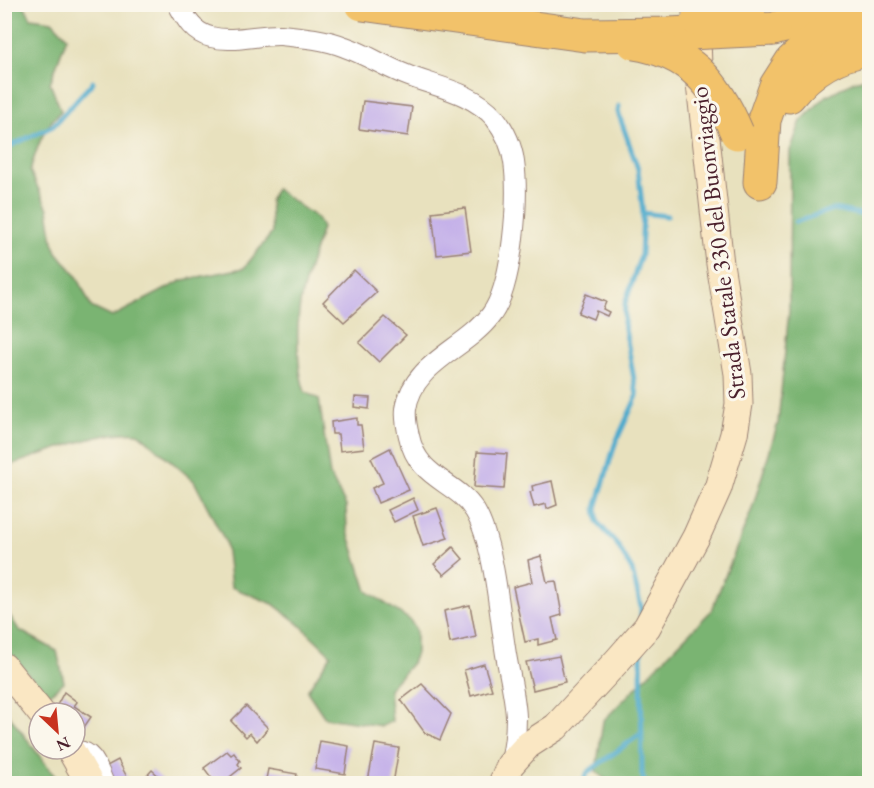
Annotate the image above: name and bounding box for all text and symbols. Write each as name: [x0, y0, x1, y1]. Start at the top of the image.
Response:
street label: Strada Statale 330 del Buonviaggio: [683, 85, 752, 401]
north arrow: [27, 701, 87, 761]
text: N: [53, 732, 74, 756]

